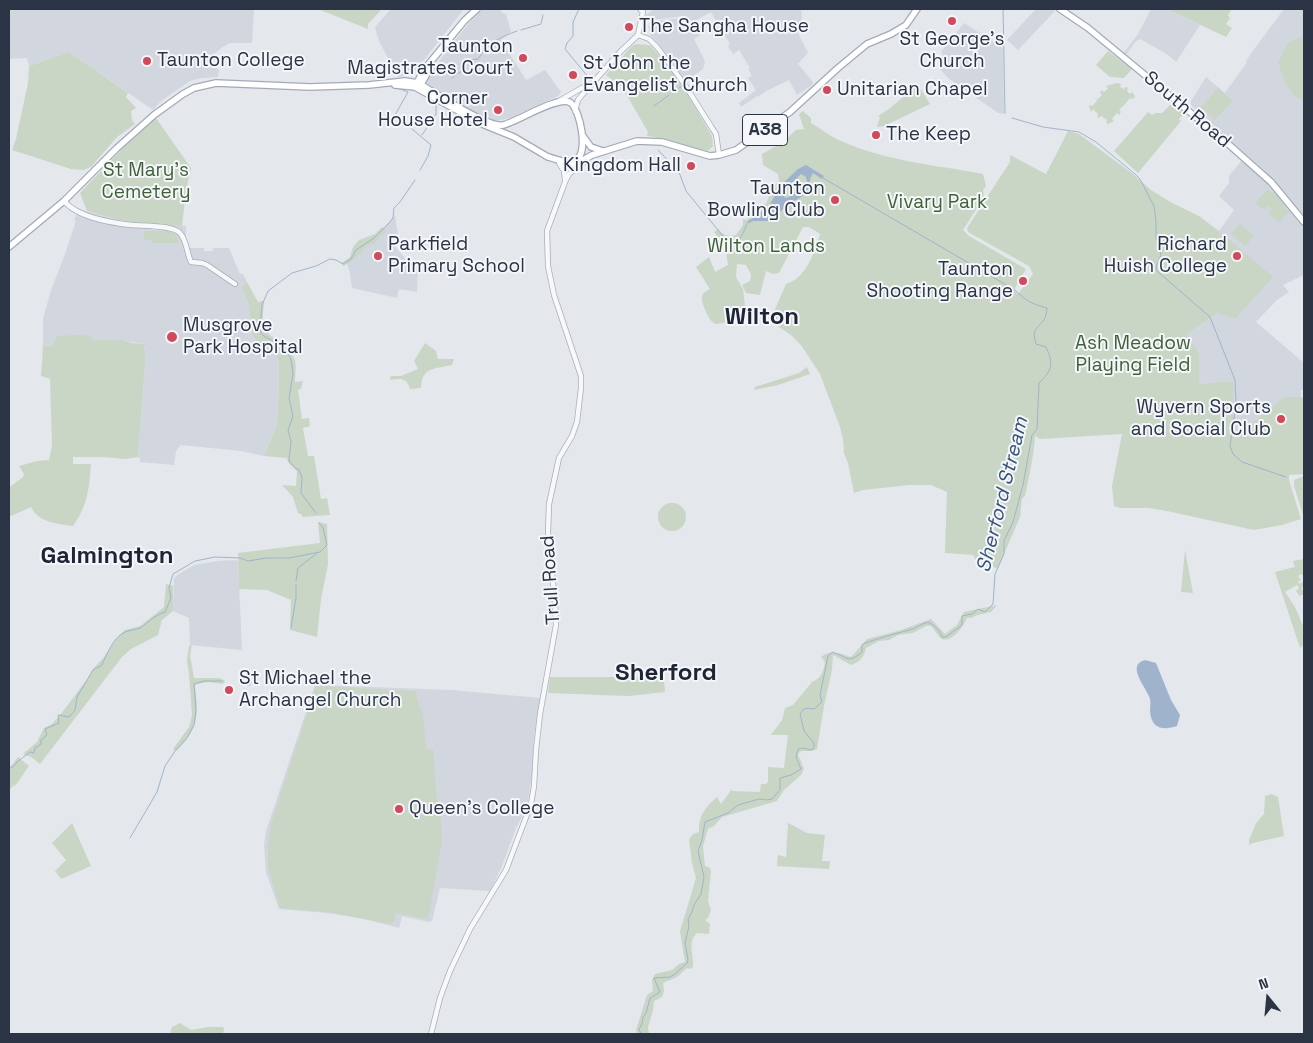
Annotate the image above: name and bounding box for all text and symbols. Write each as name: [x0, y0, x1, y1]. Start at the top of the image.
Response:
marker: St George's Church: [946, 15, 958, 27]
place label: The Sangha House: [639, 16, 809, 38]
marker: The Sangha House: [623, 21, 635, 33]
place label: St George's Church: [899, 29, 1005, 73]
place label: Taunton Magistrates Court: [347, 36, 513, 80]
place label: Taunton College: [157, 50, 305, 72]
marker: Taunton Magistrates Court: [517, 52, 529, 64]
place label: St John the Evangelist Church: [583, 53, 748, 97]
marker: Taunton College: [141, 55, 153, 67]
street label: South Road: [1139, 67, 1235, 153]
marker: St John the Evangelist Church: [567, 69, 579, 81]
place label: Unitarian Chapel: [837, 79, 988, 101]
marker: Unitarian Chapel: [821, 84, 833, 96]
place label: Corner House Hotel: [378, 88, 488, 132]
marker: Corner House Hotel: [492, 104, 504, 116]
road number: A38: [742, 114, 788, 146]
place label: The Keep: [886, 124, 971, 146]
marker: The Keep: [870, 129, 882, 141]
place label: Kingdom Hall: [563, 155, 681, 177]
park label: St Mary's Cemetery: [101, 160, 191, 204]
marker: Kingdom Hall: [685, 160, 697, 172]
place label: Taunton Bowling Club: [707, 178, 825, 222]
park label: Vivary Park: [887, 192, 987, 214]
marker: Taunton Bowling Club: [829, 194, 841, 206]
place label: Parkfield Primary School: [388, 234, 525, 278]
place label: Richard Huish College: [1104, 234, 1227, 278]
park label: Wilton Lands: [707, 236, 825, 258]
marker: Parkfield Primary School: [372, 250, 384, 262]
marker: Richard Huish College: [1231, 250, 1243, 262]
place label: Taunton Shooting Range: [866, 259, 1013, 303]
marker: Taunton Shooting Range: [1017, 275, 1029, 287]
district label: Wilton: [725, 303, 799, 331]
place label: Musgrove Park Hospital: [183, 315, 303, 359]
marker: Musgrove Park Hospital: [165, 330, 179, 344]
park label: Ash Meadow Playing Field: [1075, 333, 1191, 377]
place label: Wyvern Sports and Social Club: [1131, 397, 1271, 441]
marker: Wyvern Sports and Social Club: [1275, 413, 1287, 425]
water label: Sherford Stream: [972, 415, 1034, 575]
street label: Trull Road: [537, 535, 565, 625]
district label: Galmington: [40, 542, 174, 570]
district label: Sherford: [615, 659, 717, 687]
place label: St Michael the Archangel Church: [239, 668, 402, 712]
marker: St Michael the Archangel Church: [223, 684, 235, 696]
place label: Queen's College: [409, 798, 554, 820]
marker: Queen's College: [393, 803, 405, 815]
north arrow: [1243, 973, 1293, 1023]
text: N: [1256, 974, 1271, 994]

